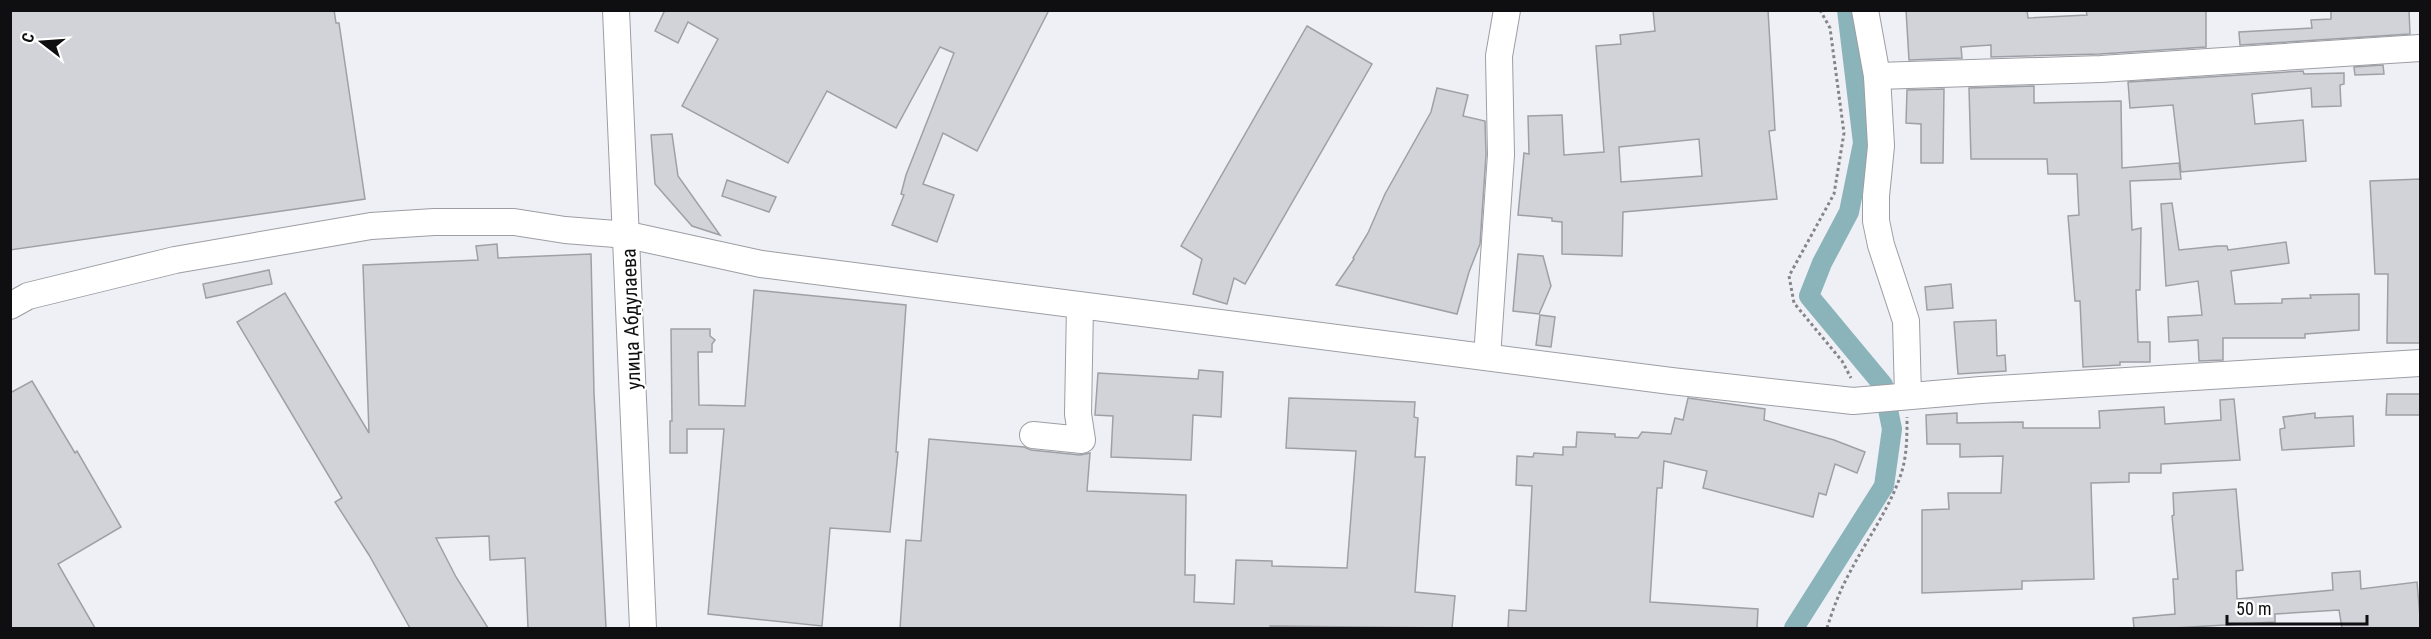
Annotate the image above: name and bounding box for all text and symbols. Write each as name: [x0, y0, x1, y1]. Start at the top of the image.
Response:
north arrow: [12, 12, 72, 72]
text: С: [18, 31, 39, 45]
street label: улица Абдулаева: [617, 248, 645, 390]
scale bar: [2227, 588, 2366, 626]
text: 50 m: [2236, 598, 2271, 619]

